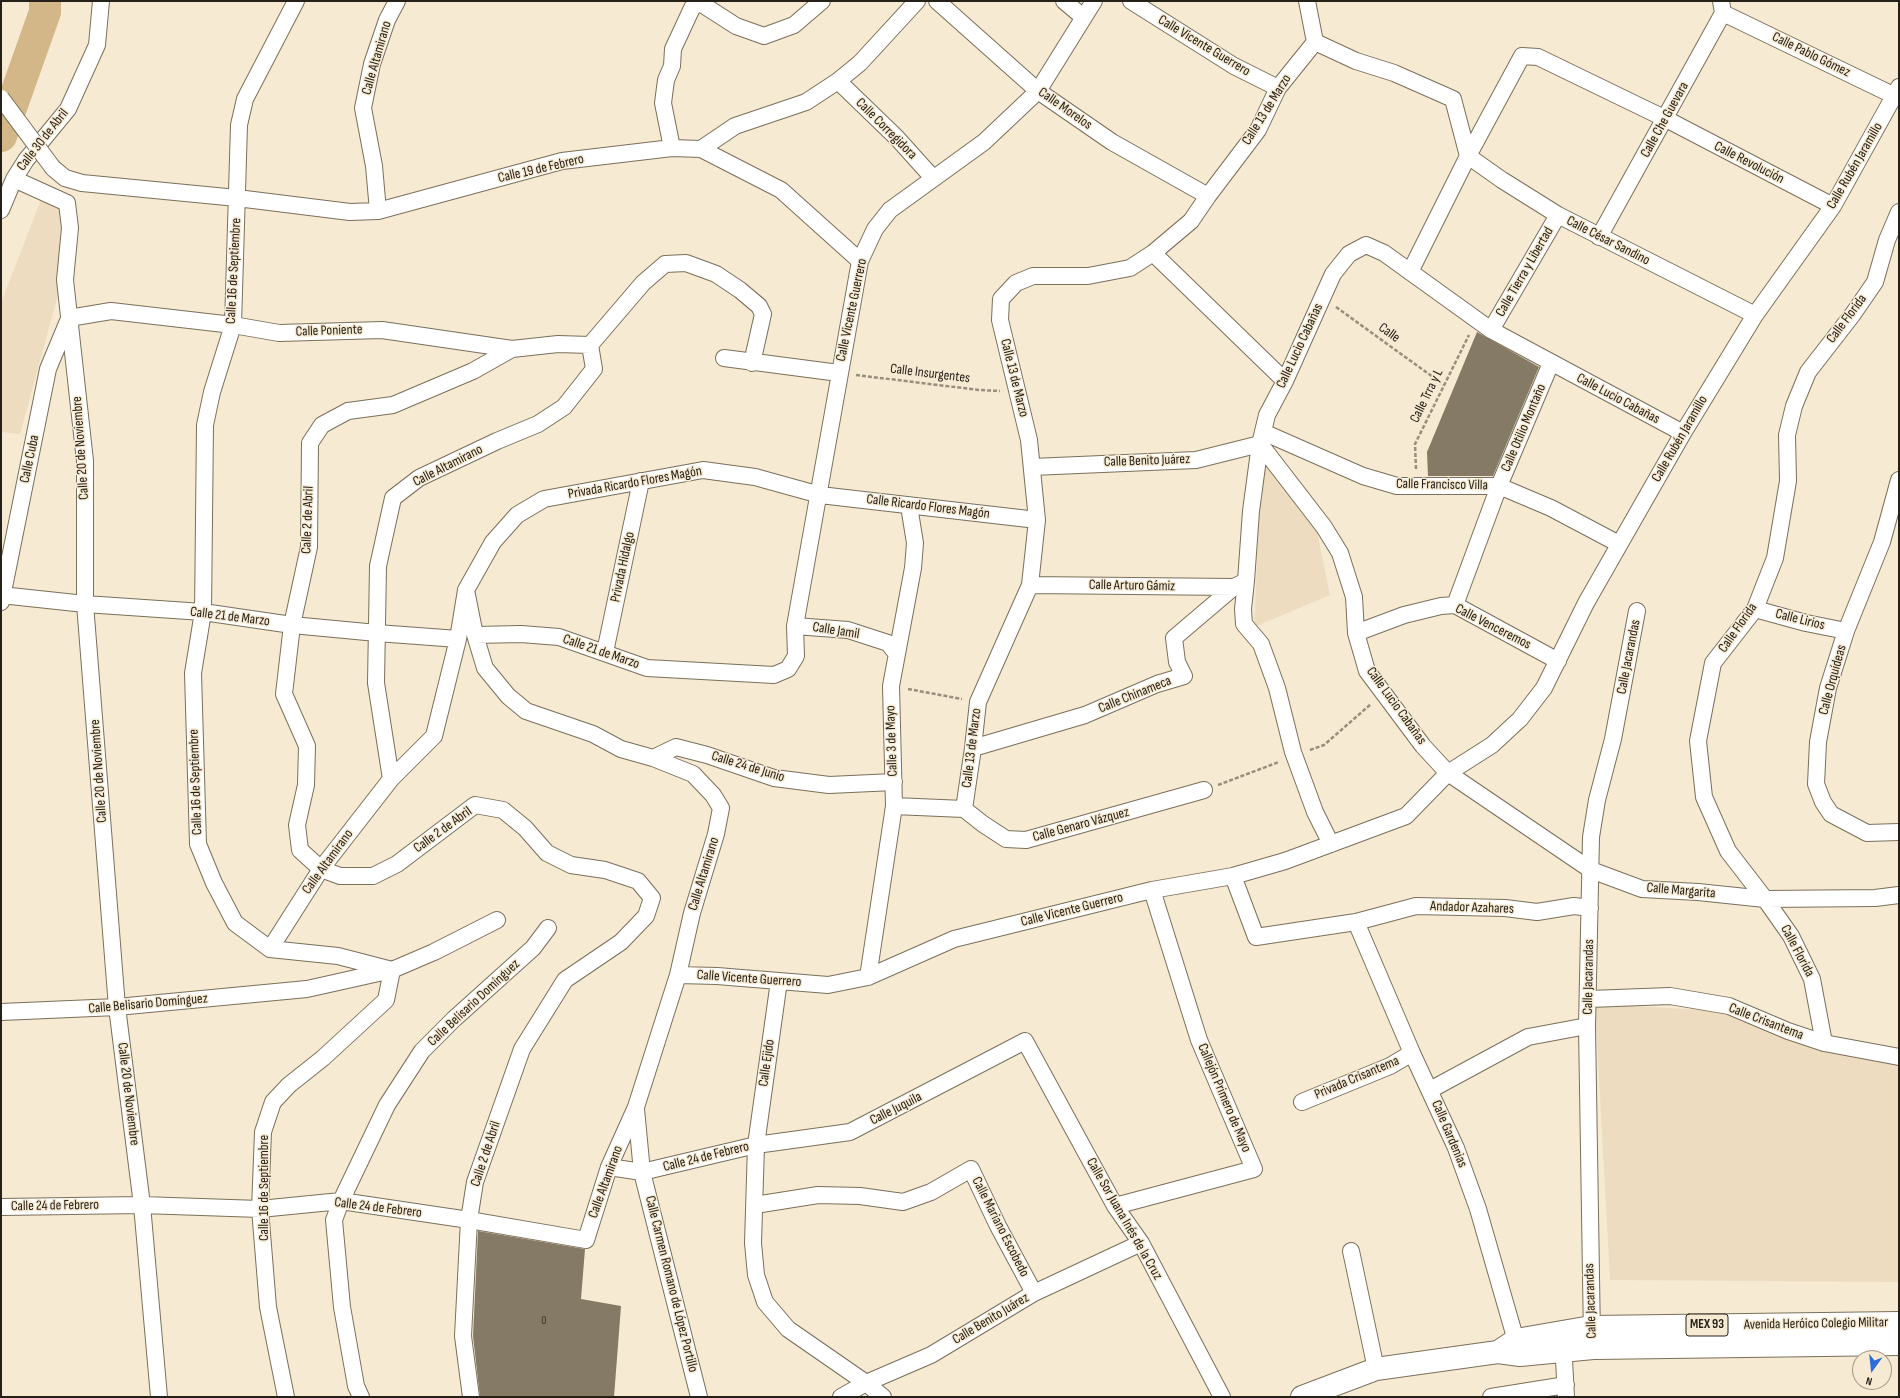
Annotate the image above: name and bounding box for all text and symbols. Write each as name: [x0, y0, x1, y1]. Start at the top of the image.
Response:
street label: Calle Vicente Guerrero: [1155, 12, 1253, 80]
street label: Calle Altamirano: [358, 19, 396, 97]
street label: Calle Pablo Gómez: [1769, 29, 1853, 81]
street label: Calle 13 de Marzo: [1239, 72, 1295, 148]
street label: Calle Che Guevara: [1637, 79, 1693, 161]
street label: Calle Morelos: [1035, 84, 1095, 134]
street label: Calle Corregidora: [852, 95, 920, 163]
street label: Calle 30 de Abril: [14, 106, 72, 174]
street label: Calle Rubén Jaramillo: [1823, 120, 1887, 212]
street label: Calle Revolución: [1711, 138, 1787, 188]
street label: Calle 19 de Febrero: [496, 151, 586, 187]
street label: Calle César Sandino: [1563, 213, 1653, 269]
street label: Calle 16 de Septiembre: [223, 218, 245, 324]
street label: Calle Tierra y Libertad: [1493, 224, 1557, 320]
street label: Calle Vicente Guerrero: [833, 257, 871, 363]
street label: Calle Florida: [1823, 291, 1871, 347]
street label: Calle Lucio Cabañas: [1273, 301, 1327, 391]
street label: Calle: [1375, 320, 1403, 346]
street label: Calle Poniente: [295, 321, 363, 341]
street label: Calle 13 de Marzo: [996, 337, 1032, 419]
street label: Calle Insurgentes: [889, 361, 971, 387]
street label: Calle Trra y L: [1407, 366, 1447, 426]
street label: Calle Lucio Cabañas: [1574, 370, 1662, 428]
street label: Calle Otilio Montaño: [1498, 381, 1550, 475]
street label: Calle Rubén Jaramillo: [1648, 393, 1712, 485]
street label: Calle 20 de Noviembre: [69, 396, 93, 500]
street label: Calle Cuba: [17, 433, 43, 485]
street label: Calle Altamirano: [410, 441, 486, 491]
street label: Calle Benito Juárez: [1104, 451, 1190, 471]
street label: Privada Ricardo Flores Magón: [567, 463, 703, 503]
street label: Calle Francisco Villa: [1396, 476, 1488, 494]
street label: Calle 2 de Abril: [298, 486, 318, 554]
street label: Calle Ricardo Flores Magón: [865, 491, 991, 523]
street label: Privada Hidalgo: [607, 530, 639, 604]
street label: Calle Arturo Gámiz: [1089, 577, 1175, 595]
street label: Calle Florida: [1715, 600, 1761, 656]
street label: Calle Venceremos: [1452, 601, 1534, 653]
street label: Calle 21 de Marzo: [189, 604, 271, 630]
street label: Calle Lirios: [1774, 606, 1826, 634]
street label: Calle Jacarandas: [1614, 618, 1644, 696]
street label: Calle Jamil: [811, 619, 861, 643]
street label: Calle 21 de Marzo: [560, 631, 642, 673]
street label: Calle Orquídeas: [1816, 643, 1850, 717]
street label: Calle Lucio Cabañas: [1362, 664, 1430, 748]
street label: Calle Chinameca: [1096, 673, 1174, 717]
street label: Calle 3 de Mayo: [882, 705, 902, 777]
street label: Calle 13 de Marzo: [959, 707, 985, 789]
street label: Calle 20 de Noviembre: [87, 719, 111, 823]
street label: Calle 16 de Septiembre: [186, 729, 206, 835]
street label: Calle 24 de Junio: [709, 748, 787, 786]
street label: Calle 2 de Abril: [411, 803, 475, 857]
street label: Calle Genaro Vázquez: [1031, 804, 1131, 846]
street label: Calle Altamirano: [299, 826, 357, 898]
street label: Calle Altamirano: [685, 835, 723, 913]
street label: Calle Margarita: [1646, 880, 1716, 902]
street label: Calle Vicente Guerrero: [1019, 889, 1125, 931]
street label: Andador Azahares: [1430, 898, 1514, 918]
street label: Calle Florida: [1776, 922, 1818, 980]
street label: Calle Jacarandas: [1580, 939, 1598, 1015]
street label: Calle Belisario Domínguez: [424, 956, 524, 1050]
street label: Calle Vicente Guerrero: [696, 967, 802, 991]
street label: Calle Belisario Domínguez: [88, 990, 208, 1018]
street label: Calle Crisantema: [1726, 1000, 1806, 1044]
street label: Calle Ejido: [755, 1038, 779, 1088]
street label: Callejón Primero de Mayo: [1193, 1041, 1255, 1155]
street label: Calle 20 de Noviembre: [113, 1042, 143, 1146]
street label: Privada Crisantema: [1312, 1053, 1402, 1103]
street label: Calle Juquila: [867, 1089, 925, 1129]
street label: Calle Gardenias: [1427, 1098, 1471, 1170]
street label: Calle 2 de Abril: [468, 1119, 504, 1189]
street label: Calle 16 de Septiembre: [256, 1135, 272, 1241]
street label: Calle 24 de Febrero: [661, 1138, 751, 1176]
street label: Calle Altamirano: [585, 1143, 627, 1221]
street label: Calle Sor Juana Inés de la Cruz: [1082, 1155, 1166, 1283]
street label: Calle Mariano Escobedo: [968, 1174, 1032, 1280]
street label: Calle 24 de Febrero: [333, 1194, 423, 1222]
street label: Calle Carmen Romano de López Portillo: [641, 1194, 701, 1374]
street label: Calle 24 de Febrero: [11, 1197, 99, 1215]
street label: Calle Jacarandas: [1581, 1263, 1601, 1339]
street label: Calle Benito Juárez: [950, 1290, 1032, 1348]
house number: 0: [541, 1314, 547, 1328]
road number: MEX 93: [1686, 1314, 1728, 1336]
street label: Avenida Heróico Colegio Militar: [1744, 1314, 1888, 1334]
north arrow: [1852, 1350, 1892, 1390]
text: N: [1865, 1374, 1874, 1388]

